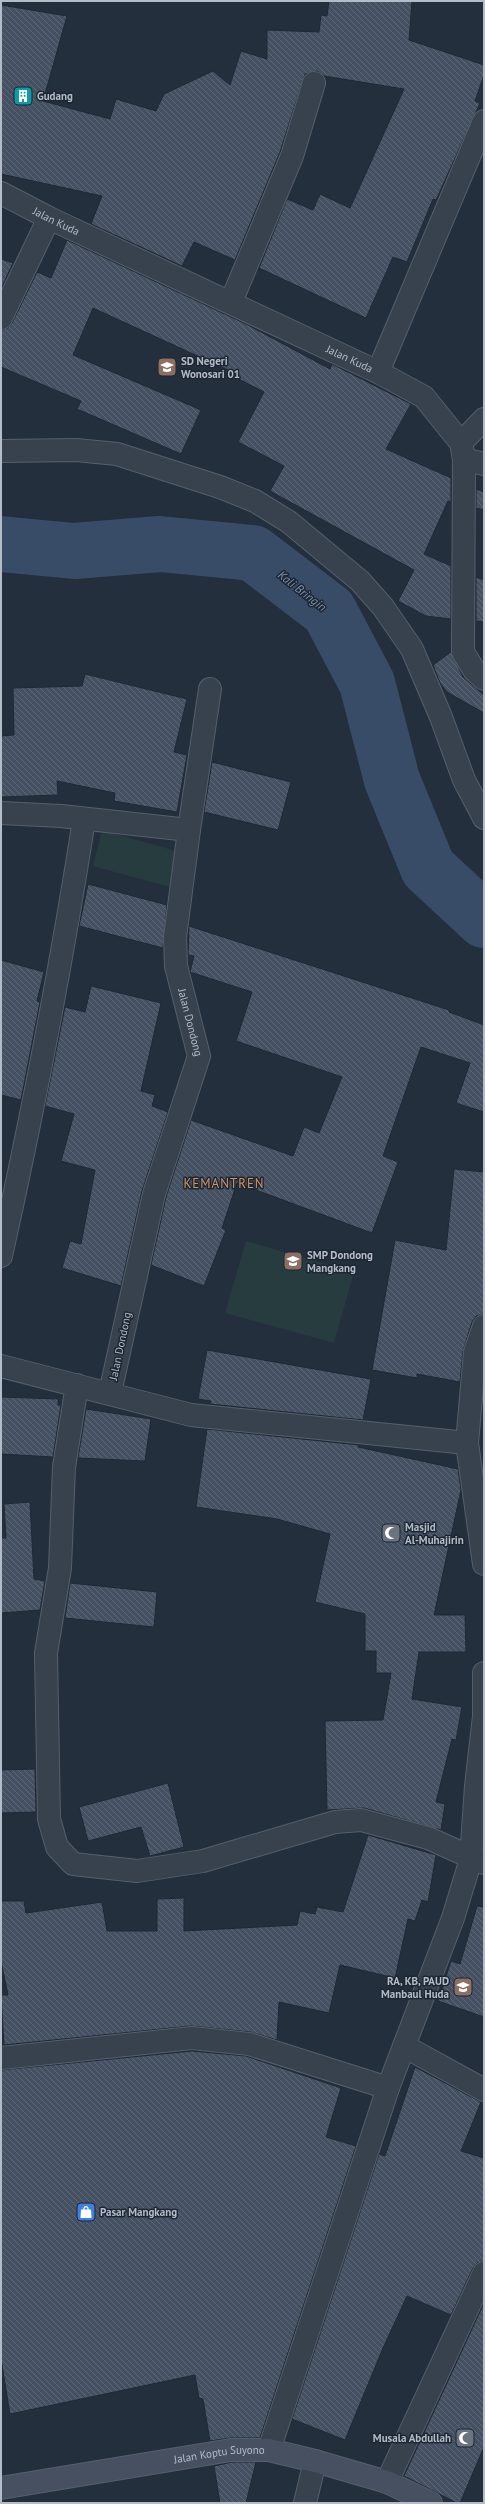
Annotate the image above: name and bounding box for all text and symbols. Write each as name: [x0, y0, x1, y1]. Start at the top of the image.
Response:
building icon: Gudang: [12, 85, 34, 107]
place label: Gudang: [37, 89, 73, 103]
street label: Jalan Kuda: [30, 203, 82, 238]
street label: Jalan Kuda: [323, 341, 375, 376]
place label: SD Negeri Wonosari 01: [181, 354, 240, 381]
school or university icon: SD Negeri Wonosari 01: [156, 356, 178, 378]
water label: Kali Bringin: [275, 567, 330, 614]
street label: Jalan Dondong: [175, 986, 206, 1058]
district label: KEMANTREN: [183, 1175, 265, 1192]
place label: SMP Dondong Mangkang: [307, 1248, 373, 1275]
school or university icon: SMP Dondong Mangkang: [282, 1250, 304, 1272]
street label: Jalan Dondong: [106, 1311, 134, 1382]
place label: Masjid Al-Muhajirin: [405, 1520, 464, 1547]
mosque icon: Masjid Al-Muhajirin: [380, 1522, 402, 1544]
place label: RA, KB, PAUD Manbaul Huda: [381, 1974, 449, 2001]
school or university icon: RA, KB, PAUD Manbaul Huda: [452, 1976, 474, 1998]
shop icon: Pasar Mangkang: [75, 2201, 97, 2223]
place label: Pasar Mangkang: [100, 2205, 177, 2219]
mosque icon: Musala Abdullah: [454, 2427, 476, 2449]
place label: Musala Abdullah: [373, 2431, 451, 2445]
street label: Jalan Koptu Suyono: [172, 2443, 265, 2467]

